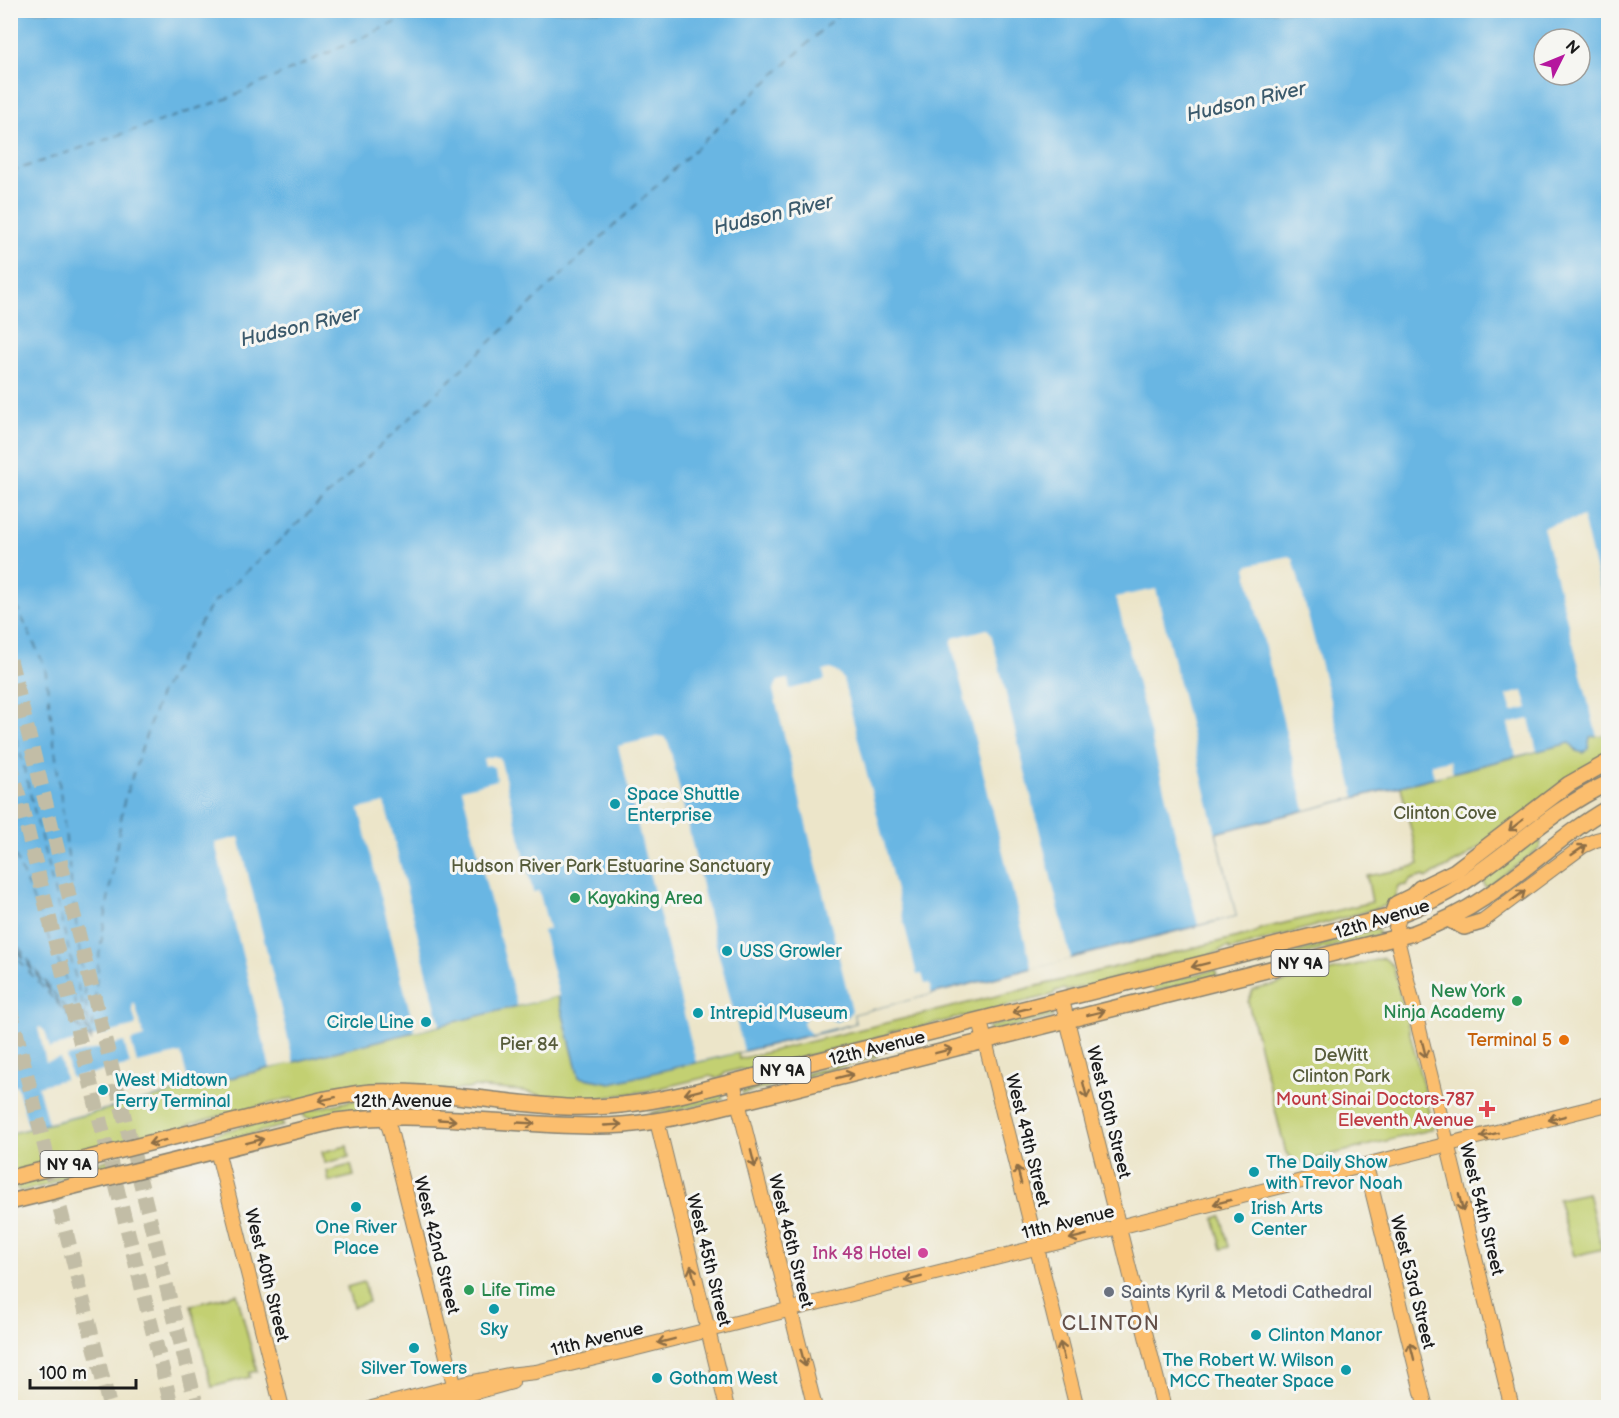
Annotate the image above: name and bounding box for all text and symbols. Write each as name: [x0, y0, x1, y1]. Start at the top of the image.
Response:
north arrow: [1532, 27, 1592, 87]
text: N: [1561, 37, 1583, 59]
water label: Hudson River: [1184, 76, 1310, 127]
water label: Hudson River: [711, 189, 837, 240]
water label: Hudson River: [238, 301, 364, 352]
place label: Space Shuttle Enterprise: [627, 784, 740, 826]
marker: Space Shuttle Enterprise: [608, 797, 622, 811]
park label: Clinton Cove: [1393, 803, 1497, 824]
one-way arrow: [1508, 818, 1524, 831]
one-way arrow: [1571, 844, 1587, 856]
park label: Hudson River Park Estuarine Sanctuary: [451, 856, 772, 877]
place label: Kayaking Area: [587, 888, 703, 909]
one-way arrow: [1509, 890, 1525, 902]
marker: Kayaking Area: [568, 891, 582, 905]
street label: 12th Avenue: [1332, 895, 1433, 944]
place label: USS Growler: [739, 941, 842, 962]
marker: USS Growler: [720, 944, 734, 958]
road number: NY 9A: [1272, 950, 1328, 976]
one-way arrow: [1191, 960, 1210, 972]
place label: New York Ninja Academy: [1383, 981, 1506, 1023]
marker: New York Ninja Academy: [1510, 994, 1524, 1008]
place label: Intrepid Museum: [710, 1003, 848, 1024]
one-way arrow: [1012, 1005, 1031, 1017]
marker: Intrepid Museum: [691, 1006, 705, 1020]
one-way arrow: [1087, 1007, 1106, 1019]
place label: Circle Line: [326, 1012, 414, 1033]
marker: Circle Line: [419, 1015, 433, 1029]
street label: 12th Avenue: [827, 1026, 928, 1071]
place label: Terminal 5: [1467, 1030, 1552, 1051]
marker: Terminal 5: [1557, 1033, 1571, 1047]
park label: Pier 84: [499, 1034, 559, 1055]
one-way arrow: [1419, 1039, 1431, 1058]
street label: West 50th Street: [1082, 1044, 1135, 1181]
one-way arrow: [934, 1045, 953, 1057]
park label: DeWitt Clinton Park: [1292, 1045, 1390, 1087]
road number: NY 9A: [754, 1057, 810, 1083]
one-way arrow: [836, 1069, 855, 1081]
place label: West Midtown Ferry Terminal: [115, 1070, 231, 1112]
street label: West 49th Street: [1001, 1072, 1054, 1209]
one-way arrow: [1079, 1080, 1091, 1099]
marker: West Midtown Ferry Terminal: [96, 1083, 110, 1097]
one-way arrow: [684, 1087, 703, 1099]
place label: Mount Sinai Doctors-787 Eleventh Avenue: [1276, 1089, 1474, 1131]
street label: 12th Avenue: [354, 1091, 452, 1112]
one-way arrow: [318, 1094, 337, 1106]
marker: Mount Sinai Doctors-787 Eleventh Avenue: [1478, 1100, 1496, 1118]
one-way arrow: [1547, 1112, 1566, 1124]
one-way arrow: [437, 1114, 457, 1125]
one-way arrow: [516, 1118, 536, 1129]
one-way arrow: [603, 1120, 623, 1131]
one-way arrow: [1480, 1130, 1499, 1142]
one-way arrow: [246, 1134, 265, 1146]
one-way arrow: [148, 1136, 167, 1148]
street label: West 54th Street: [1455, 1141, 1508, 1278]
one-way arrow: [747, 1150, 759, 1169]
road number: NY 9A: [40, 1151, 98, 1177]
place label: The Daily Show with Trevor Noah: [1266, 1152, 1403, 1194]
marker: The Daily Show with Trevor Noah: [1247, 1165, 1261, 1179]
one-way arrow: [1013, 1166, 1024, 1185]
street label: West 46th Street: [764, 1172, 817, 1310]
street label: West 42nd Street: [409, 1174, 464, 1317]
street label: West 45th Street: [682, 1192, 735, 1329]
one-way arrow: [1456, 1193, 1468, 1212]
one-way arrow: [1213, 1196, 1232, 1208]
place label: Irish Arts Center: [1251, 1198, 1323, 1240]
marker: One River Place: [349, 1200, 363, 1214]
street label: 11th Avenue: [1020, 1201, 1117, 1244]
street label: West 40th Street: [240, 1206, 293, 1344]
marker: Irish Arts Center: [1232, 1211, 1246, 1225]
street label: West 53rd Street: [1386, 1213, 1439, 1352]
place label: One River Place: [315, 1217, 397, 1259]
one-way arrow: [1069, 1232, 1088, 1244]
place label: Ink 48 Hotel: [812, 1243, 911, 1264]
marker: Ink 48 Hotel: [916, 1246, 930, 1260]
one-way arrow: [687, 1264, 699, 1283]
one-way arrow: [904, 1273, 923, 1285]
place label: Life Time: [481, 1280, 556, 1301]
place label: Saints Kyril & Metodi Cathedral: [1121, 1282, 1372, 1303]
marker: Life Time: [462, 1283, 476, 1297]
marker: Saints Kyril & Metodi Cathedral: [1102, 1285, 1116, 1299]
marker: Sky: [487, 1302, 501, 1316]
district label: CLINTON: [1062, 1312, 1160, 1336]
street label: 11th Avenue: [549, 1318, 646, 1361]
place label: Sky: [480, 1319, 509, 1340]
place label: Clinton Manor: [1268, 1325, 1382, 1346]
marker: Clinton Manor: [1249, 1328, 1263, 1342]
one-way arrow: [657, 1335, 676, 1347]
marker: Silver Towers: [407, 1341, 421, 1355]
one-way arrow: [1056, 1342, 1068, 1361]
one-way arrow: [1405, 1342, 1417, 1361]
one-way arrow: [797, 1349, 809, 1368]
place label: The Robert W. Wilson MCC Theater Space: [1162, 1350, 1334, 1392]
scale bar: [30, 1352, 136, 1390]
place label: Silver Towers: [361, 1358, 467, 1379]
text: 100 m: [39, 1363, 87, 1384]
marker: The Robert W. Wilson MCC Theater Space: [1339, 1363, 1353, 1377]
place label: Gotham West: [669, 1368, 778, 1389]
marker: Gotham West: [650, 1371, 664, 1385]

